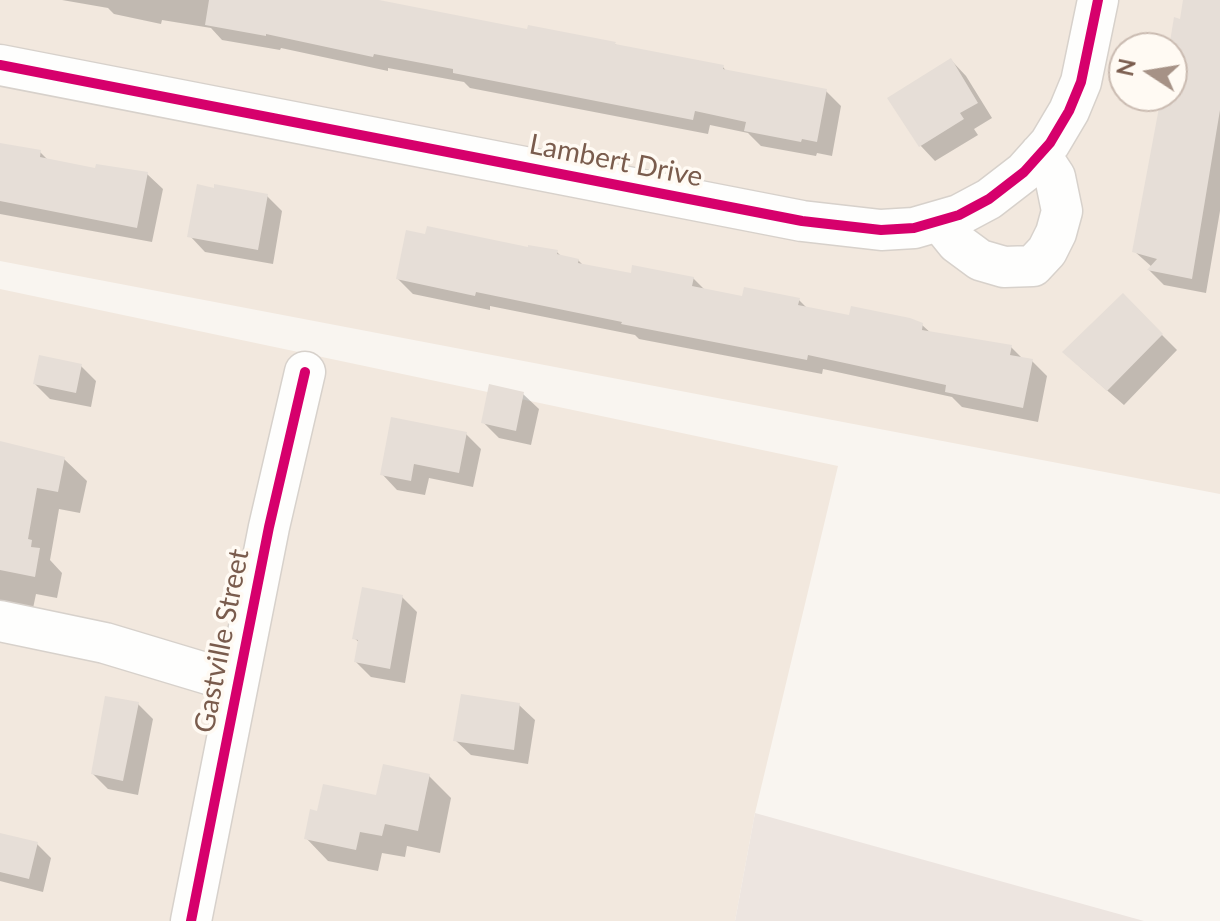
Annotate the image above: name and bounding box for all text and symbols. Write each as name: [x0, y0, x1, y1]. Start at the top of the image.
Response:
north arrow: [1108, 32, 1188, 112]
text: N: [1111, 56, 1141, 78]
street label: Lambert Drive: [526, 128, 706, 194]
street label: Gastville Street: [188, 546, 256, 736]

